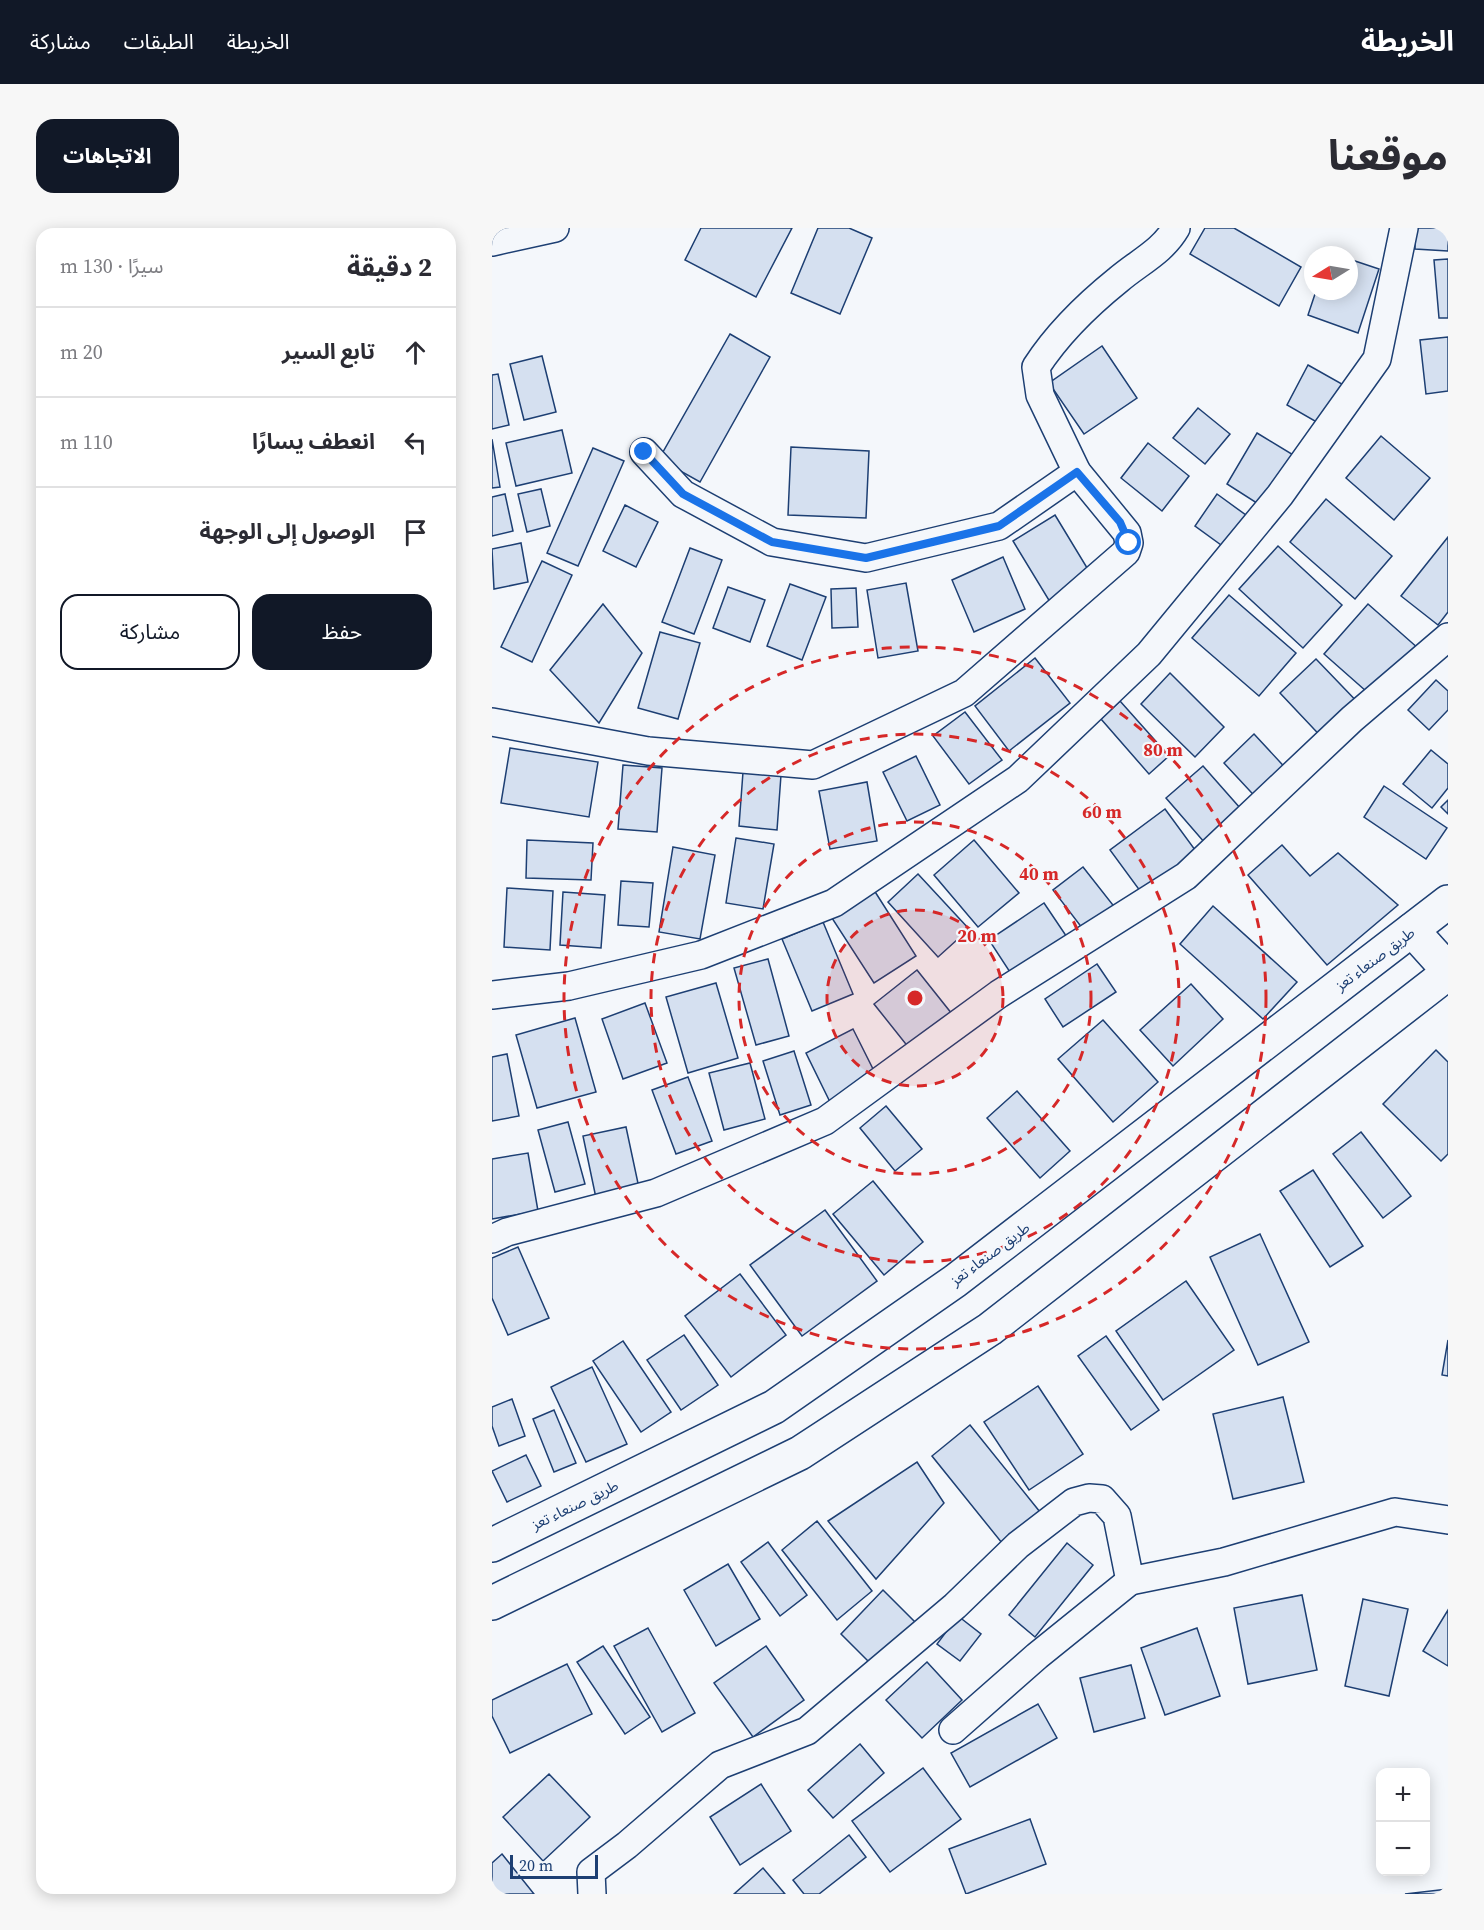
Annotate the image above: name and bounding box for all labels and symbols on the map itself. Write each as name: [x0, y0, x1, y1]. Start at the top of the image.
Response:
north arrow: [1304, 246, 1358, 300]
route end: [630, 438, 656, 464]
route start: [1115, 529, 1141, 555]
text: 80 m: [1143, 737, 1183, 762]
text: 60 m: [1082, 799, 1122, 824]
text: 40 m: [1019, 861, 1059, 886]
street label: طريق صنعاء تعز: [1330, 922, 1419, 996]
text: 20 m: [957, 923, 997, 948]
centre of rings: [905, 988, 925, 1008]
street label: طريق صنعاء تعز: [945, 1217, 1034, 1291]
street label: طريق صنعاء تعز: [527, 1474, 622, 1535]
scale bar: [510, 1852, 598, 1880]

